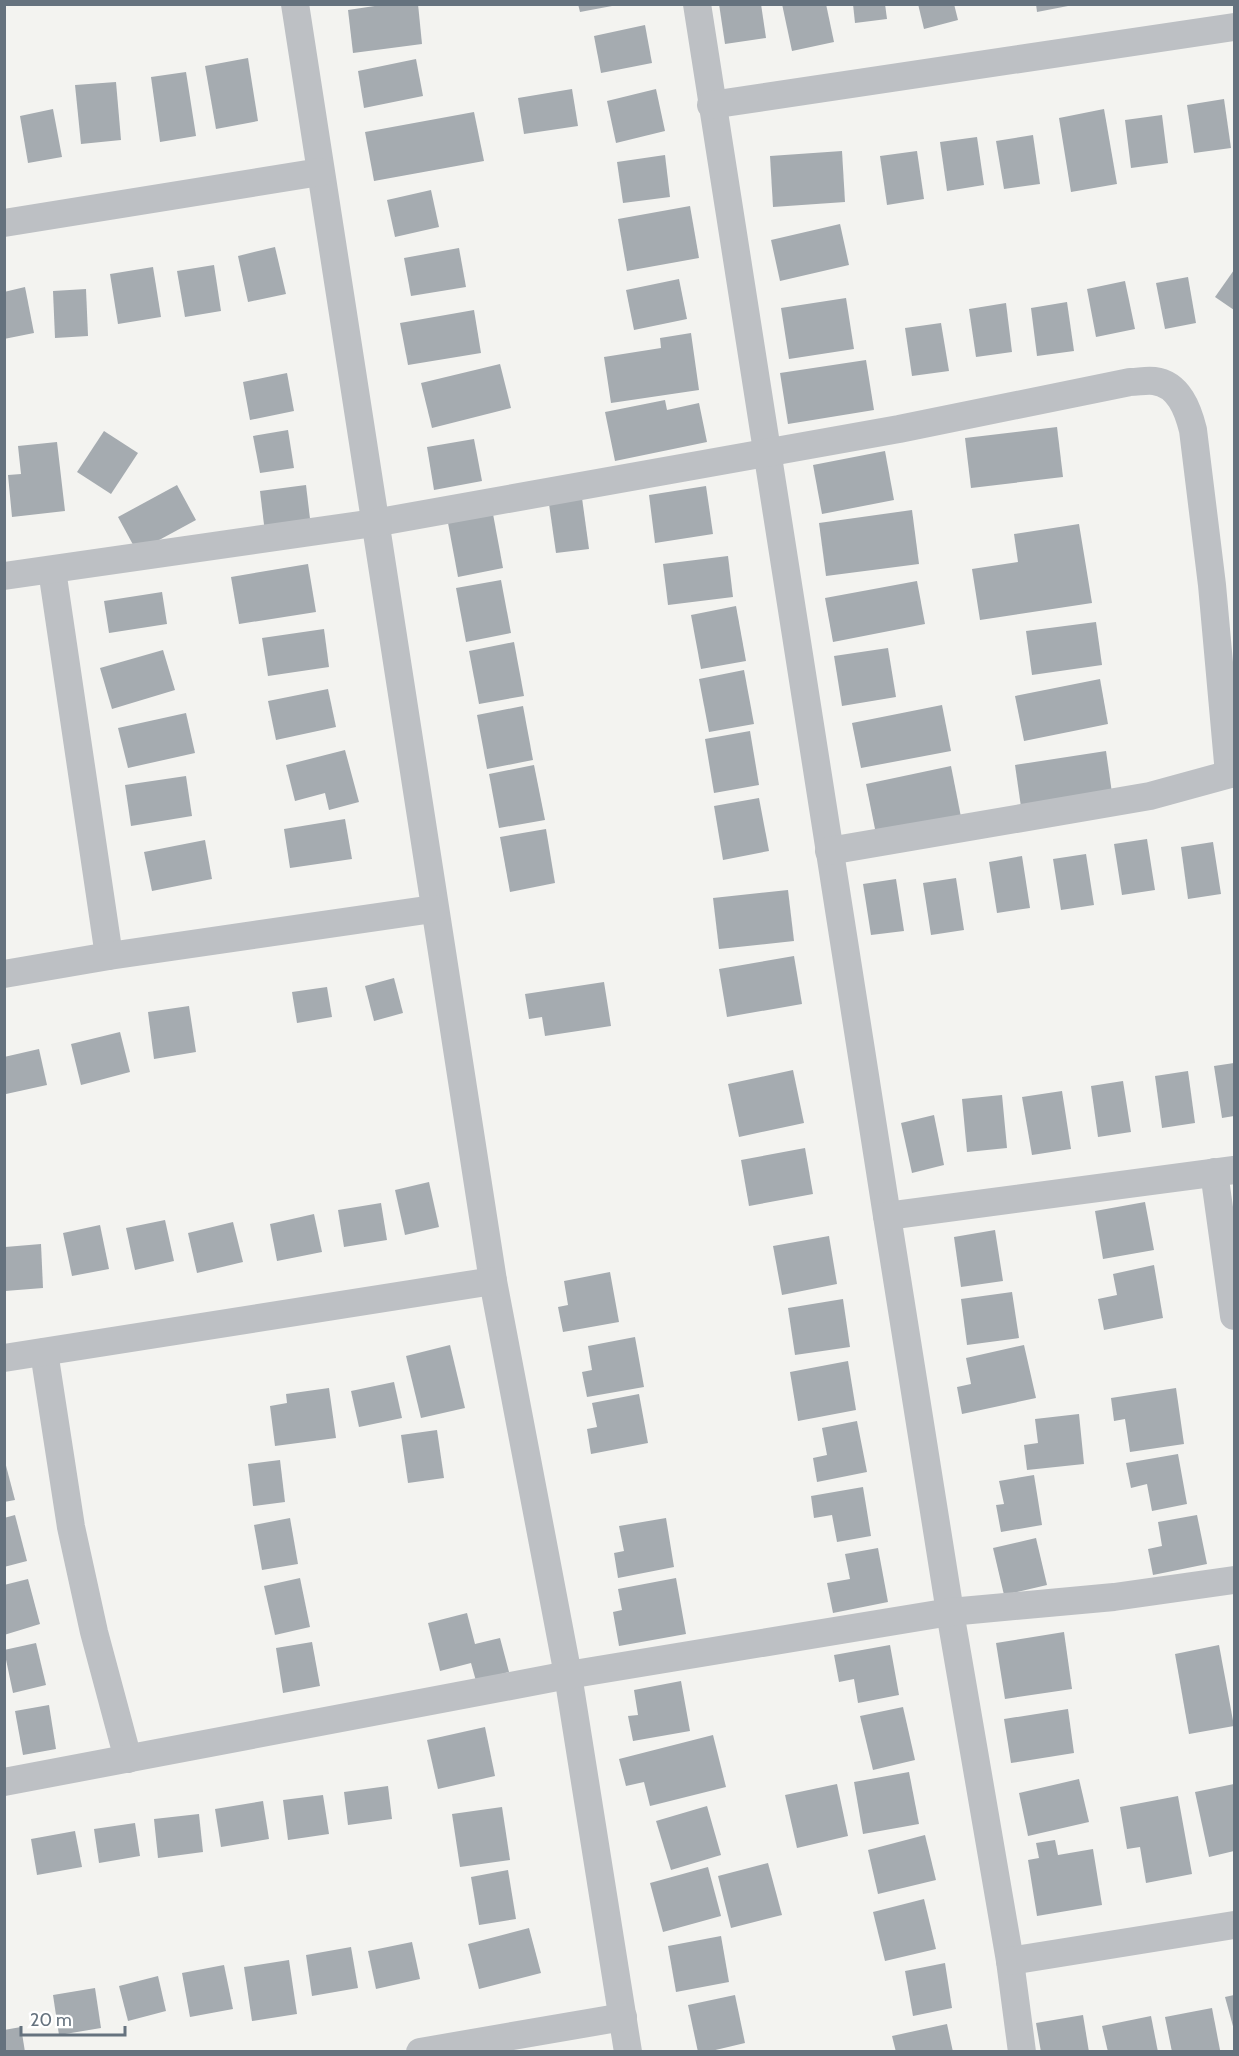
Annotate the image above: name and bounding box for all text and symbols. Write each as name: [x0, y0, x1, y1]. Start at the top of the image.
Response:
scale bar: [21, 1999, 124, 2037]
text: 20 m: [30, 2009, 72, 2031]

